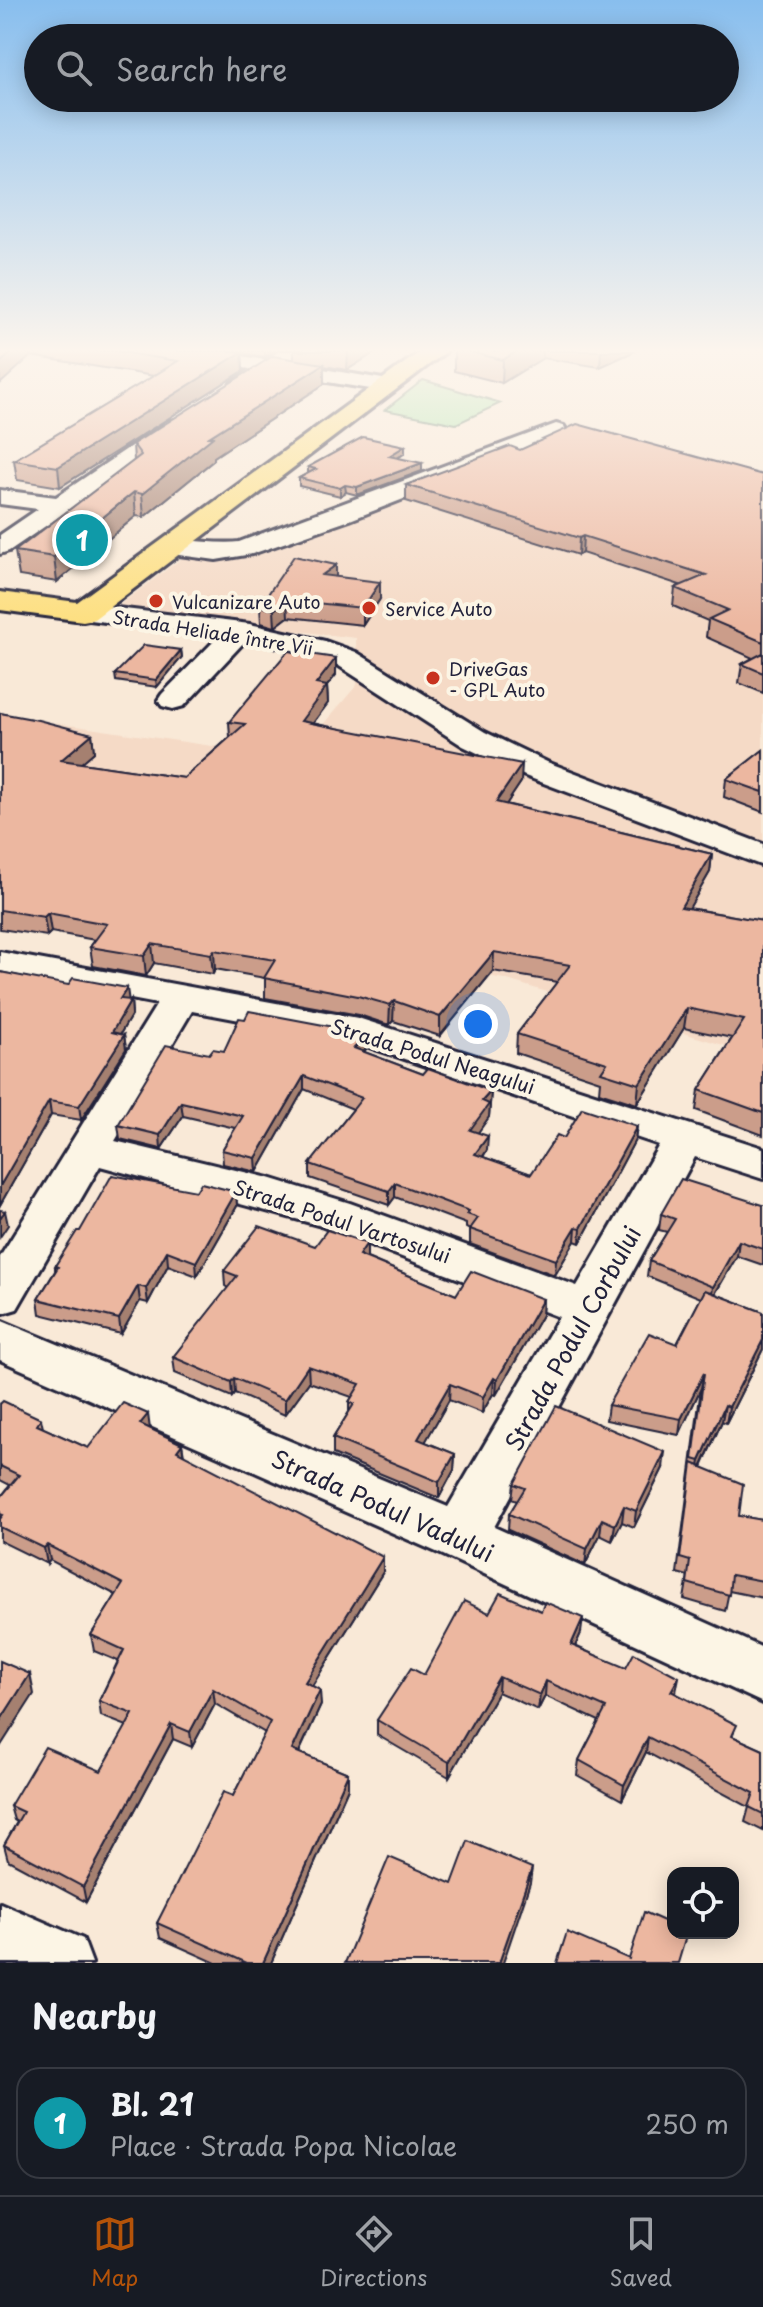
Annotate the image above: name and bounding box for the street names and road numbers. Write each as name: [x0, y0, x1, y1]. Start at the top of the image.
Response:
street label: Strada Heliade între Vii: [111, 603, 315, 661]
street label: Strada Podul Neagului: [327, 1011, 539, 1101]
street label: Strada Podul Vartosului: [229, 1172, 455, 1270]
street label: Strada Podul Corbului: [495, 1219, 649, 1457]
street label: Strada Podul Vadului: [266, 1440, 500, 1570]

